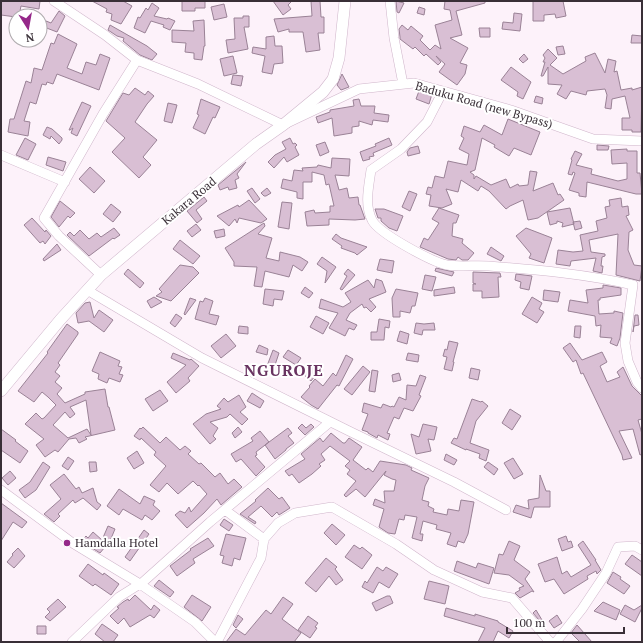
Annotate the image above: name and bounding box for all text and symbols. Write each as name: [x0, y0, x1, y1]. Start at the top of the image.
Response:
north arrow: [8, 8, 48, 48]
text: N: [24, 30, 35, 46]
street label: Baduku Road (new Bypass): [414, 78, 555, 131]
street label: Kakara Road: [158, 173, 219, 228]
district label: NGUROJE: [244, 359, 324, 381]
place label: Hamdalla Hotel: [75, 535, 159, 550]
marker: Hamdalla Hotel: [62, 538, 72, 548]
scale bar: [507, 609, 624, 635]
text: 100 m: [513, 615, 546, 630]

